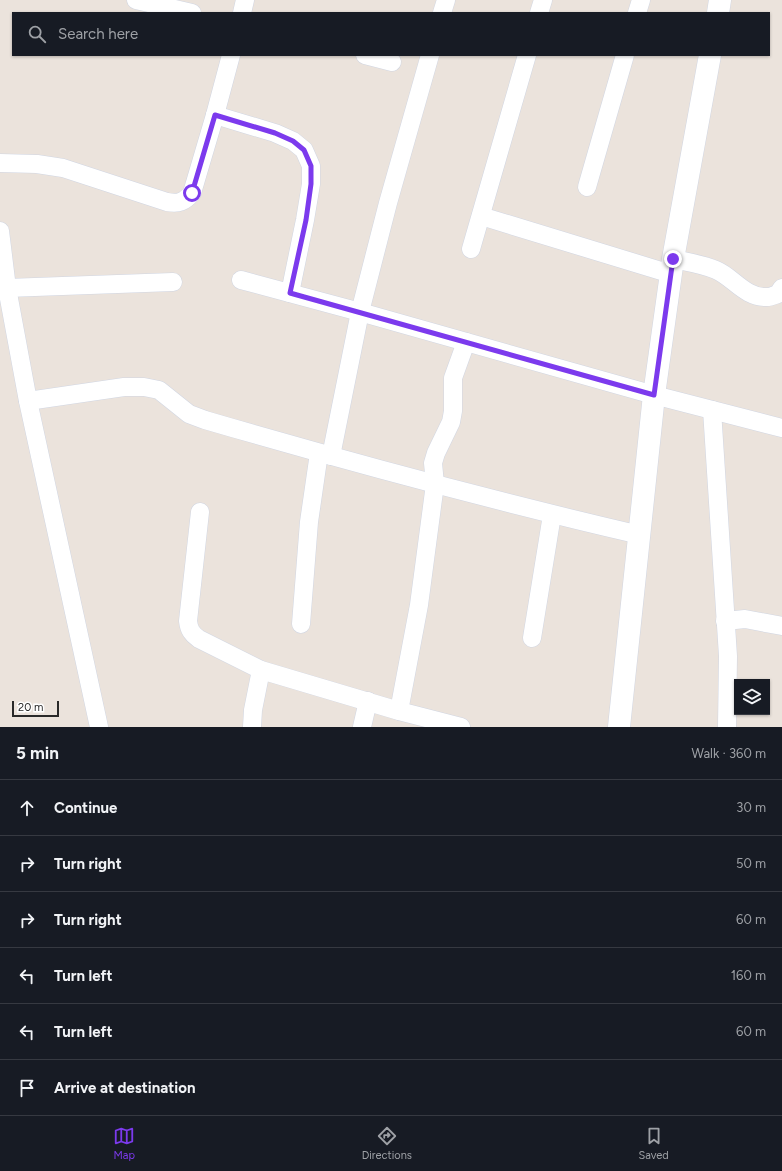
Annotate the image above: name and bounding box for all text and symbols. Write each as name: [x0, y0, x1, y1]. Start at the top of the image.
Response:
search box: [12, 12, 770, 56]
icon: search: [26, 23, 48, 45]
text: Search here: [58, 25, 138, 43]
route start: [183, 184, 201, 202]
route end: [664, 250, 682, 268]
map controls: [734, 679, 770, 715]
button: layers: [734, 679, 770, 715]
scale bar: [12, 699, 59, 718]
text: 20 m: [18, 701, 43, 714]
text: 5 min: [16, 743, 59, 763]
text: Walk · 360 m: [691, 746, 766, 761]
icon: ahead: [16, 797, 38, 819]
text: Continue: [54, 799, 117, 817]
text: 30 m: [736, 800, 766, 815]
icon: right: [16, 853, 38, 875]
text: Turn right: [54, 855, 122, 873]
text: 50 m: [736, 856, 766, 871]
icon: right: [16, 909, 38, 931]
text: Turn right: [54, 911, 122, 929]
text: 60 m: [736, 912, 766, 927]
icon: left: [16, 965, 38, 987]
text: Turn left: [54, 967, 112, 985]
text: 160 m: [731, 968, 766, 983]
icon: left: [16, 1021, 38, 1043]
text: Turn left: [54, 1023, 112, 1041]
text: 60 m: [736, 1024, 766, 1039]
icon: arrive: [16, 1077, 38, 1099]
text: Arrive at destination: [54, 1079, 195, 1097]
tab: Map: [113, 1125, 135, 1162]
tab: Directions: [362, 1125, 412, 1162]
tab: Saved: [638, 1125, 669, 1162]

